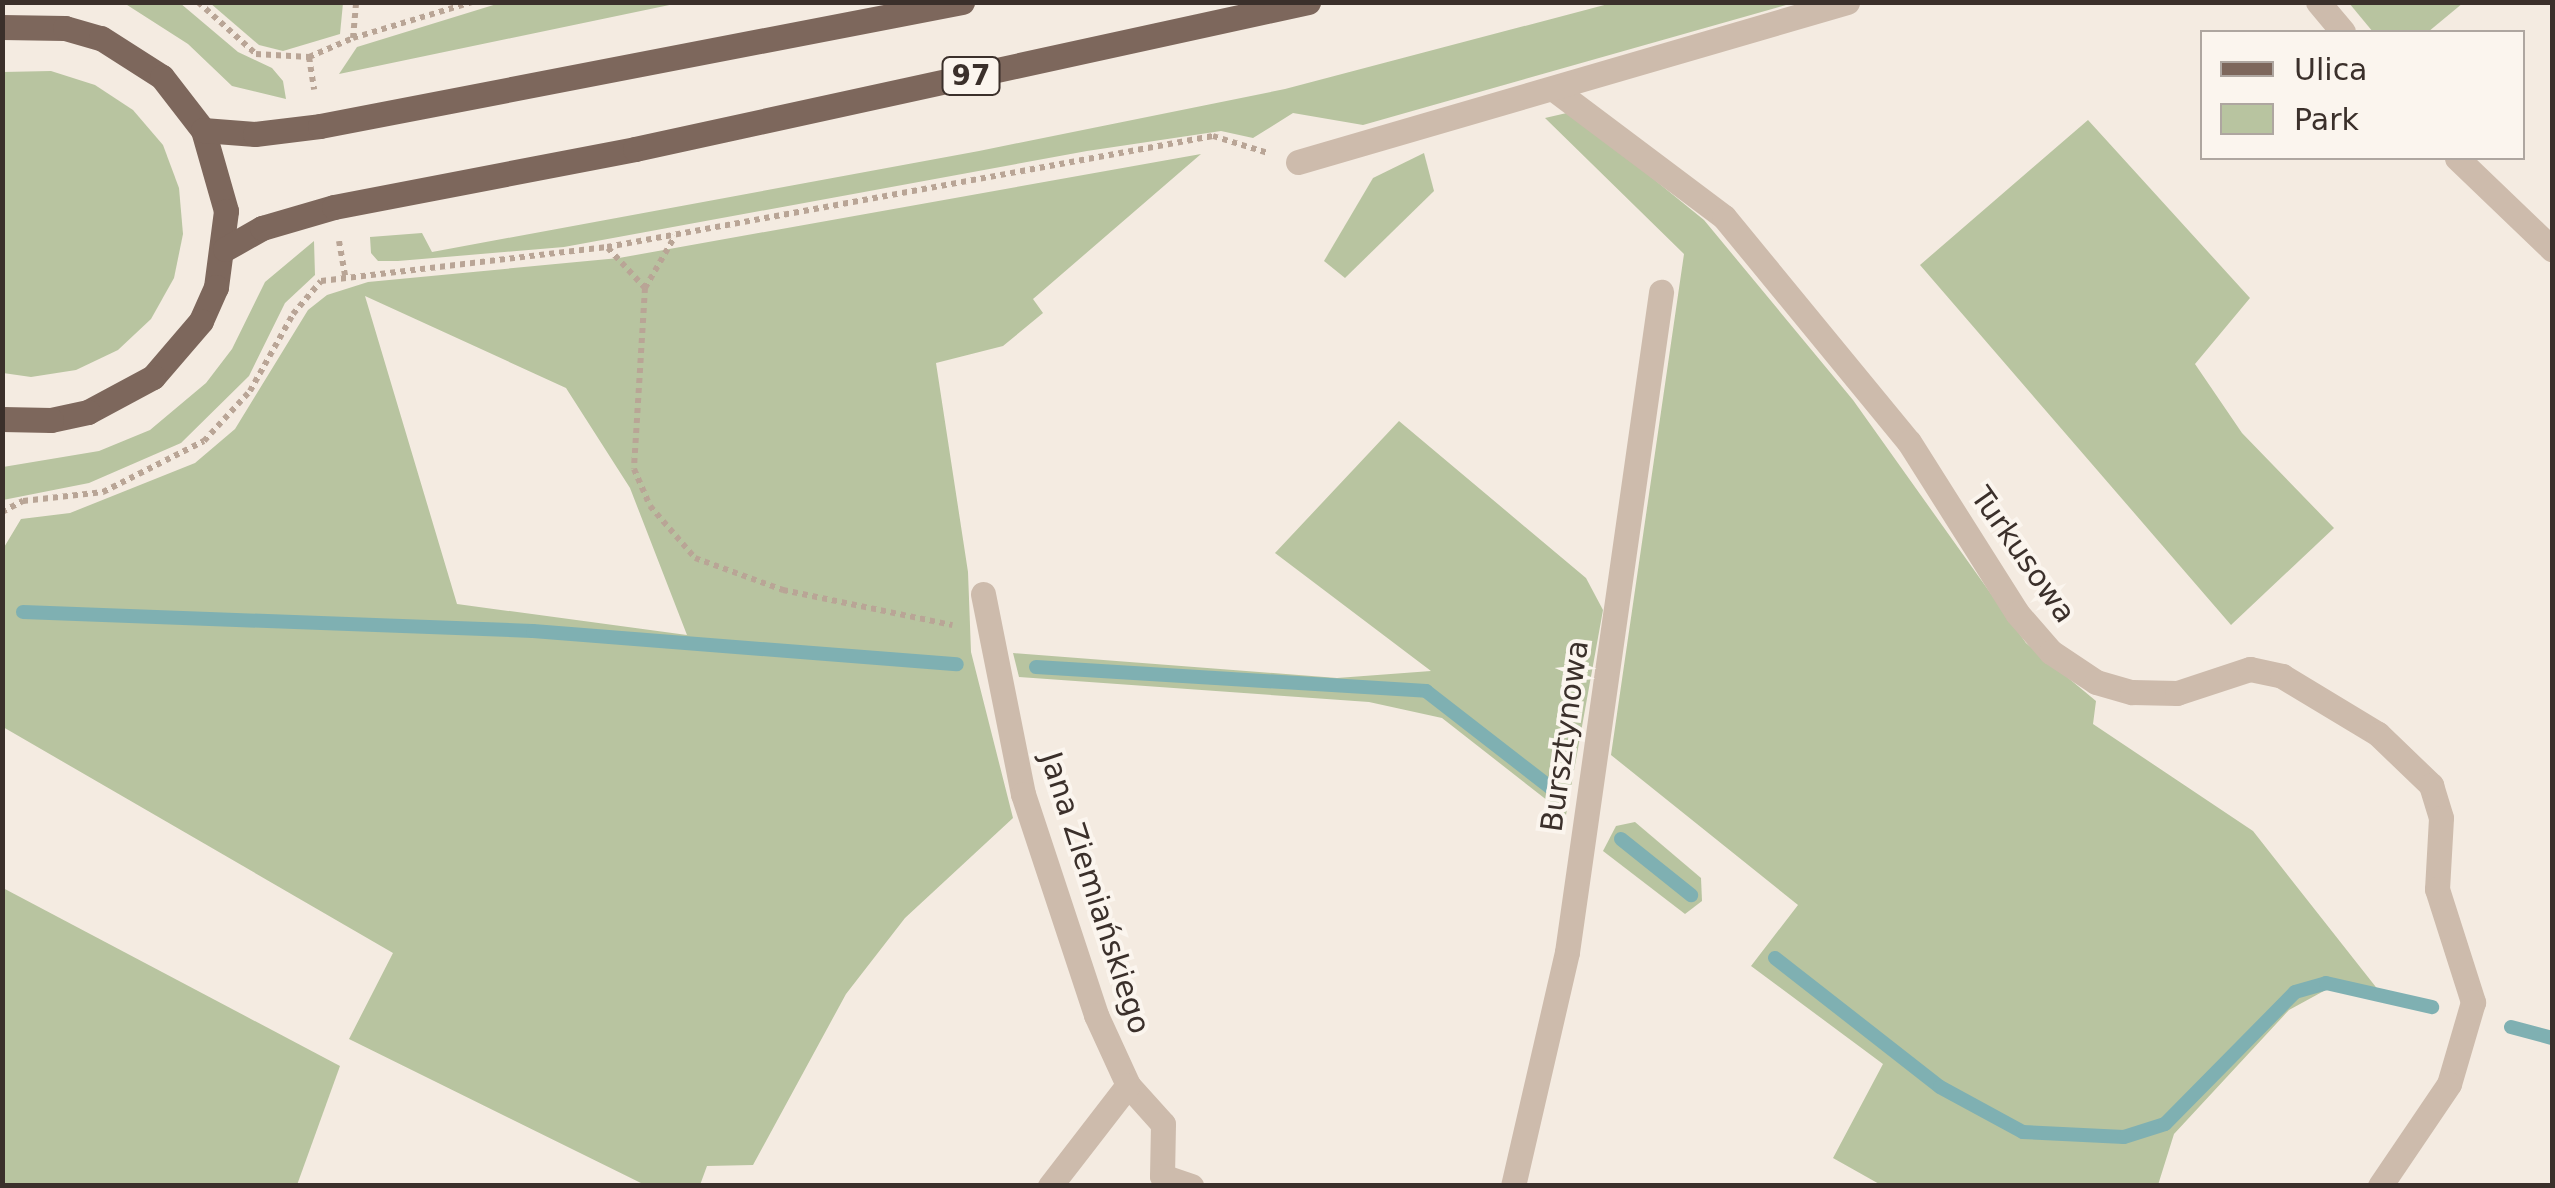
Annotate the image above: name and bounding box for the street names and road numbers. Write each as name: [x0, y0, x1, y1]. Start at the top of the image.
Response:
road number: 97: [941, 53, 1001, 99]
street label: Turkusowa: [1963, 480, 2083, 630]
street label: Bursztynowa: [1534, 638, 1596, 834]
street label: Jana Ziemiańskiego: [1033, 748, 1157, 1038]

